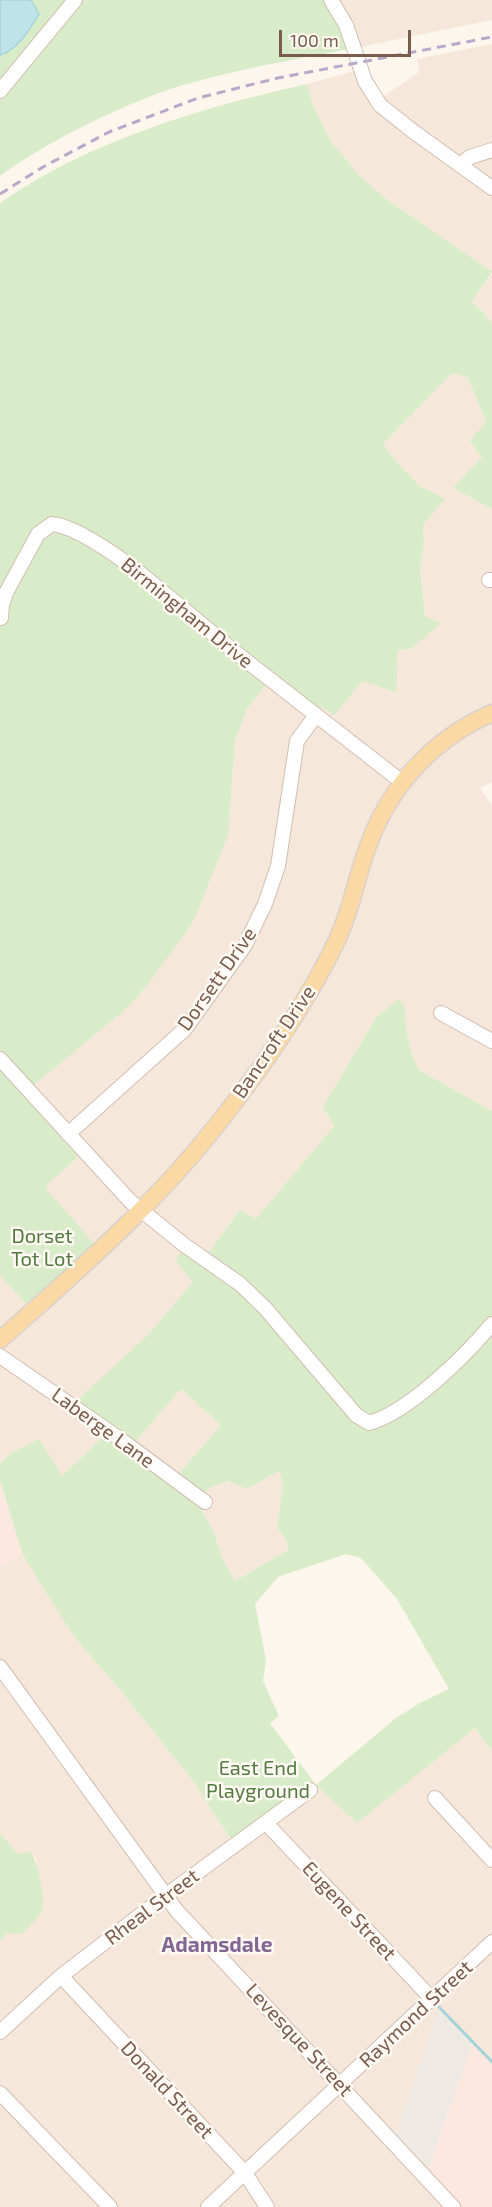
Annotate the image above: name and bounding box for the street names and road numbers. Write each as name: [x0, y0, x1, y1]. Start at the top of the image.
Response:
street label: Birmingham Drive: [116, 552, 258, 674]
street label: Dorsett Drive: [173, 923, 261, 1035]
street label: Bancroft Drive: [227, 981, 321, 1103]
street label: Laberge Lane: [47, 1383, 159, 1473]
street label: Eugene Street: [297, 1856, 401, 1966]
street label: Rheal Street: [100, 1864, 204, 1950]
street label: Raymond Street: [354, 1955, 478, 2073]
street label: Levesque Street: [240, 1978, 358, 2102]
street label: Donald Street: [116, 2036, 218, 2144]

